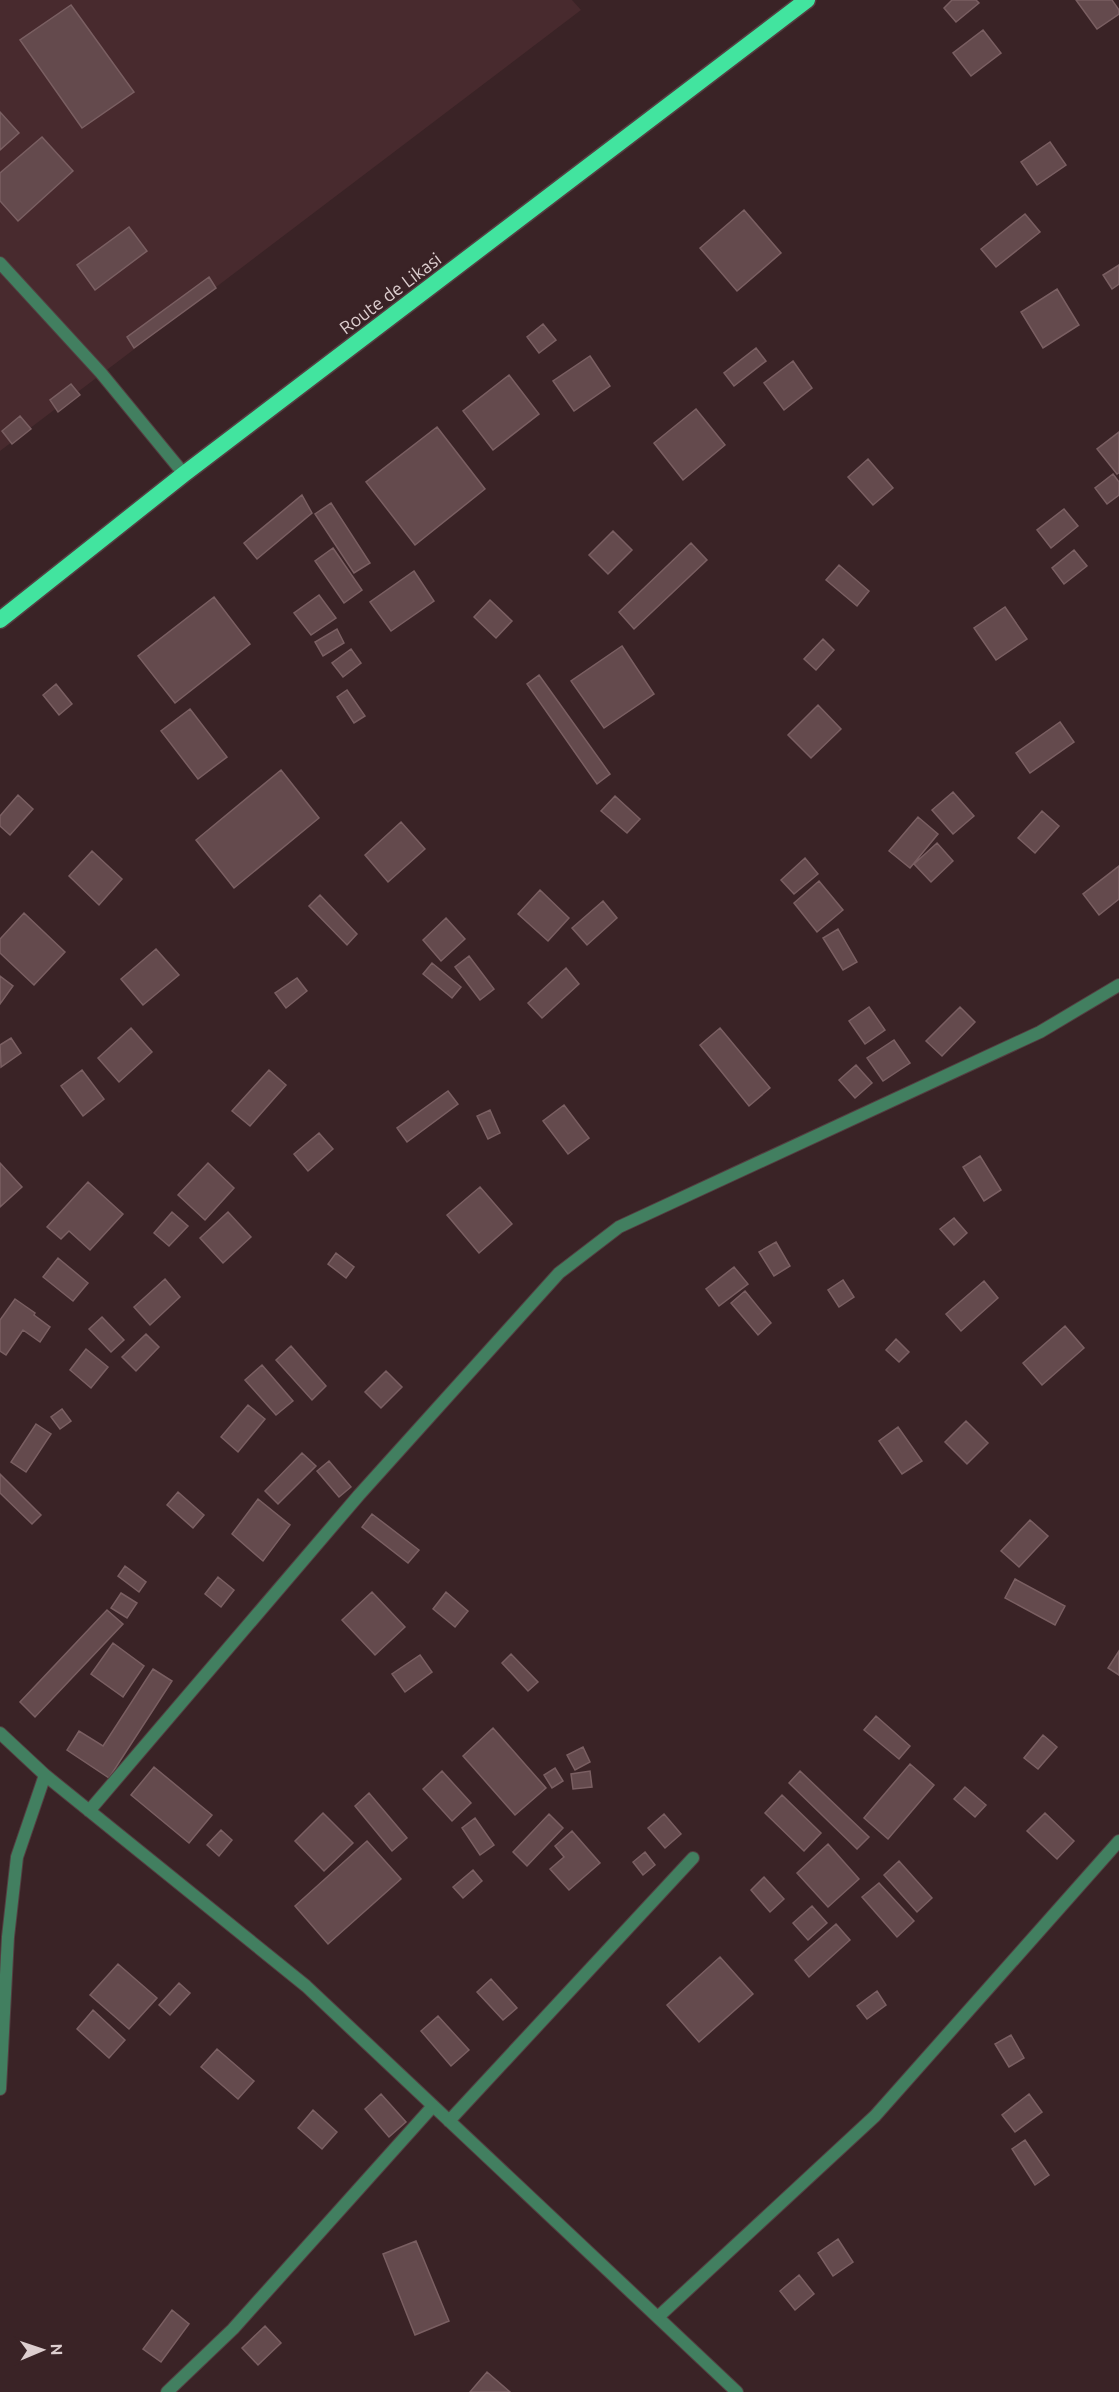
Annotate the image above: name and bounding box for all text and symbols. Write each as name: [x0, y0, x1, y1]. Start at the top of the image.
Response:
street label: Route de Likasi: [335, 248, 445, 338]
north arrow: [12, 2320, 72, 2380]
text: N: [48, 2343, 66, 2356]

